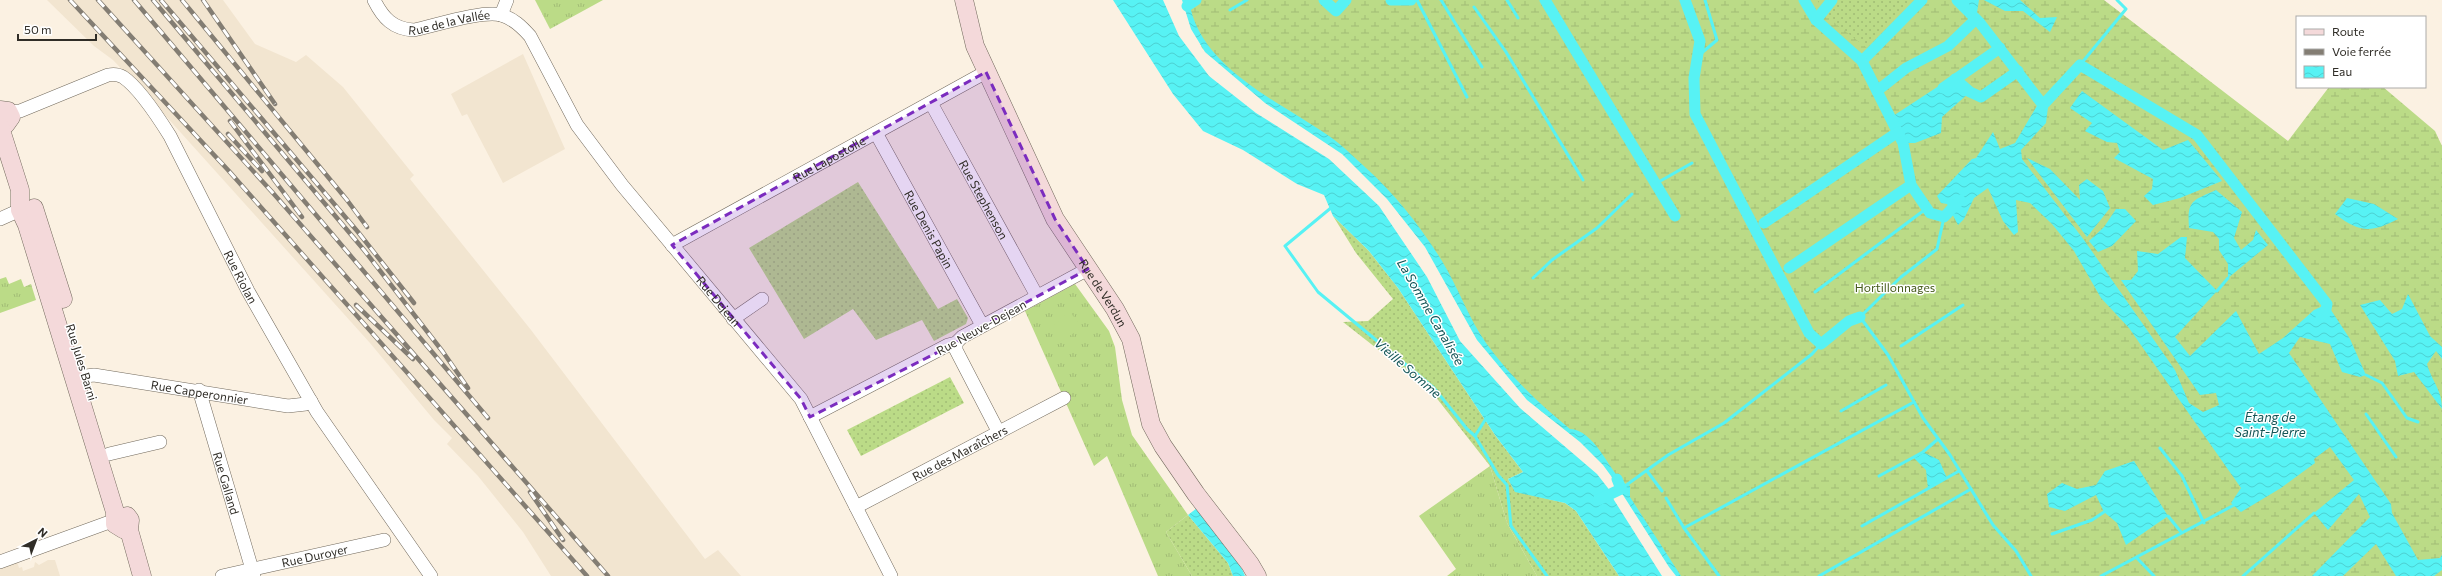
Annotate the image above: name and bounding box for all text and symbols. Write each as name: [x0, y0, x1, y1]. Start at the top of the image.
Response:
street label: Rue de la Vallée: [408, 7, 491, 37]
scale bar: [18, 16, 96, 42]
legend: [2296, 16, 2426, 88]
text: 50 m: [24, 22, 52, 36]
text: Route: [2332, 24, 2365, 38]
text: Voie ferrée: [2332, 44, 2391, 58]
text: Eau: [2332, 64, 2352, 78]
street label: Rue Lapostolle: [790, 133, 867, 184]
street label: Rue Stephenson: [957, 157, 1011, 241]
street label: Rue Denis Papin: [902, 188, 956, 271]
street label: Rue Riolan: [222, 248, 261, 306]
street label: Rue de Verdun: [1076, 256, 1130, 329]
water label: La Somme Canalisée: [1394, 256, 1468, 368]
street label: Rue Dejean: [694, 273, 744, 329]
park label: Hortillonnages: [1855, 280, 1935, 294]
street label: Rue Neuve-Dejean: [934, 297, 1028, 357]
street label: Rue Jules Barni: [63, 322, 100, 402]
water label: Vieille Somme: [1371, 335, 1445, 401]
street label: Rue Capperonnier: [150, 377, 249, 407]
water label: Étang de Saint-Pierre: [2234, 408, 2306, 440]
street label: Rue des Maraîchers: [910, 422, 1010, 483]
street label: Rue Galland: [211, 450, 242, 516]
north arrow: [16, 520, 56, 560]
text: N: [36, 525, 50, 540]
street label: Rue Duroyer: [280, 541, 349, 570]

